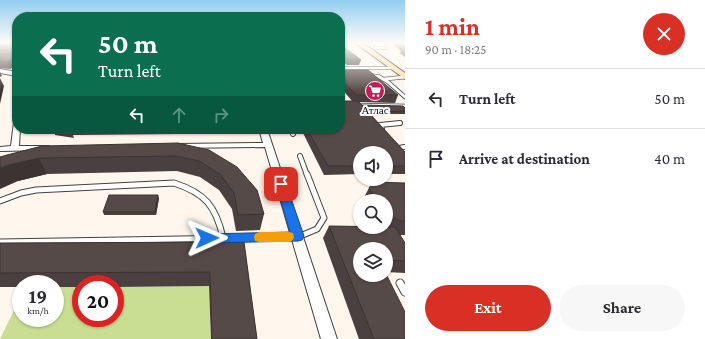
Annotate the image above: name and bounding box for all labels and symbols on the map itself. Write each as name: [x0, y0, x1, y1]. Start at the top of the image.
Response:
supermarket icon: Атлас: [364, 80, 386, 102]
place label: Атлас: [361, 104, 389, 116]
pin: [264, 167, 298, 201]
position arrow: [186, 217, 228, 259]
speed limit sign: 20: [72, 275, 124, 327]

